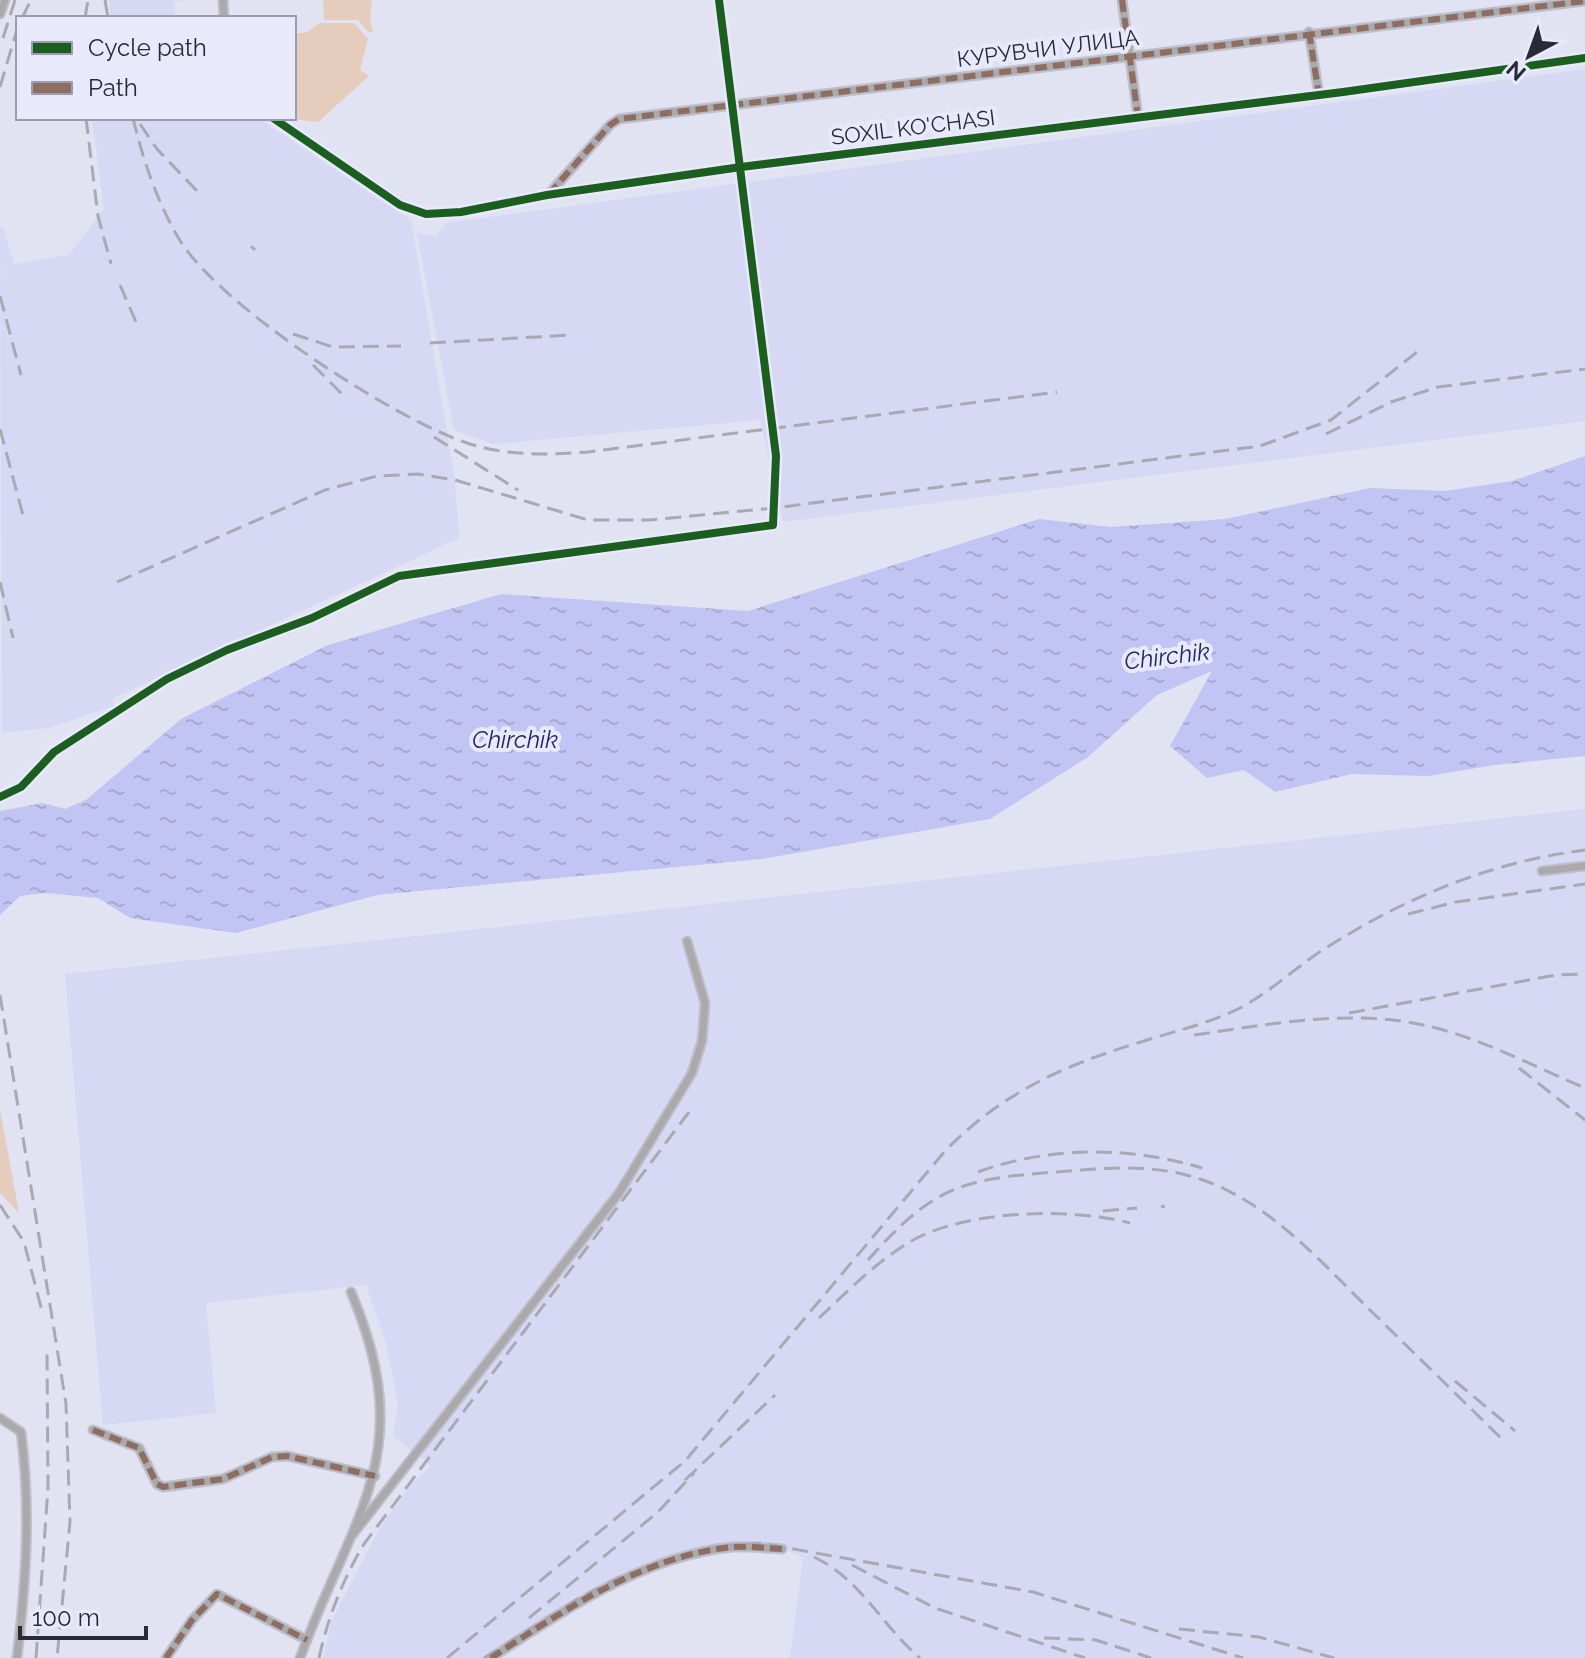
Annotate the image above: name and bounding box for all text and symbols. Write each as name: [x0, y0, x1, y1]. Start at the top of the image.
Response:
legend: [16, 16, 296, 120]
north arrow: [1489, 16, 1569, 96]
street label: КУРУВЧИ УЛИЦА: [956, 24, 1141, 72]
text: Cycle path: [88, 33, 207, 62]
text: N: [1501, 56, 1531, 86]
text: Path: [88, 73, 138, 102]
street label: SOXIL KO'CHASI: [829, 104, 997, 150]
water label: Chirchik: [1122, 636, 1212, 676]
water label: Chirchik: [472, 725, 558, 754]
scale bar: [20, 1590, 146, 1640]
text: 100 m: [32, 1603, 100, 1632]

